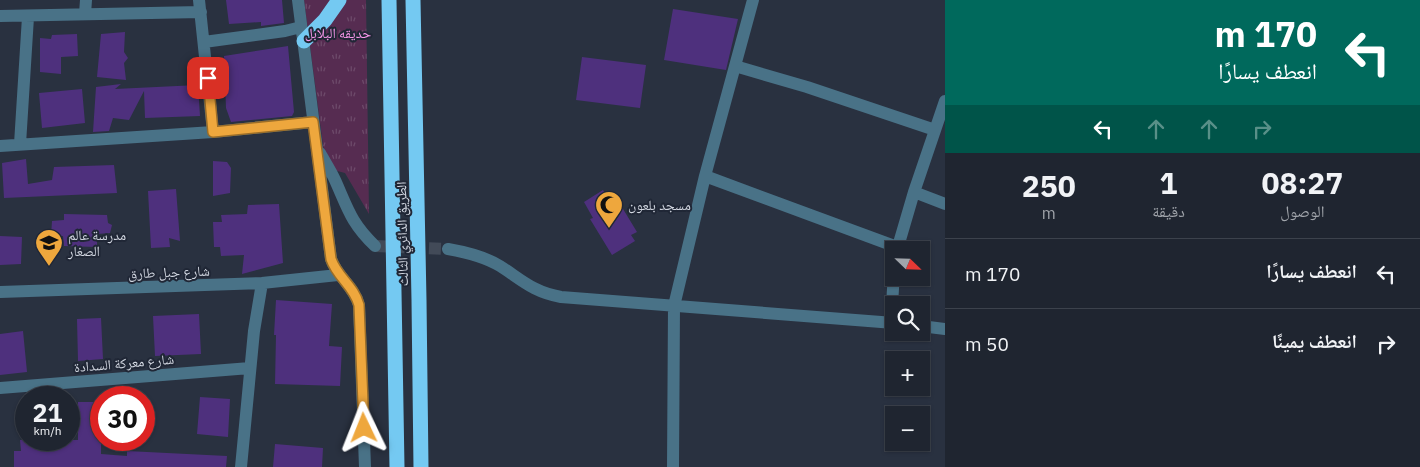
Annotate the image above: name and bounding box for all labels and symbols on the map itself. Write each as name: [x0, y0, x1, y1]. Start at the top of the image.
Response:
park label: حديقه البلابل: [305, 24, 371, 42]
pin: [187, 57, 229, 99]
street label: الطريق الدائري الثالث: [392, 181, 414, 287]
mosque icon: مسجد بلعون: [594, 190, 624, 229]
place label: مسجد بلعون: [628, 196, 691, 214]
place label: مدرسة عالم الصغار: [67, 226, 126, 260]
school or university icon: مدرسة عالم الصغار: [34, 228, 64, 267]
north arrow: [885, 241, 930, 286]
street label: شارع جبل طارق: [128, 262, 210, 283]
street label: شارع معركة السدادة: [73, 350, 175, 377]
speed limit sign: 30: [90, 386, 155, 451]
position arrow: [337, 401, 389, 453]

